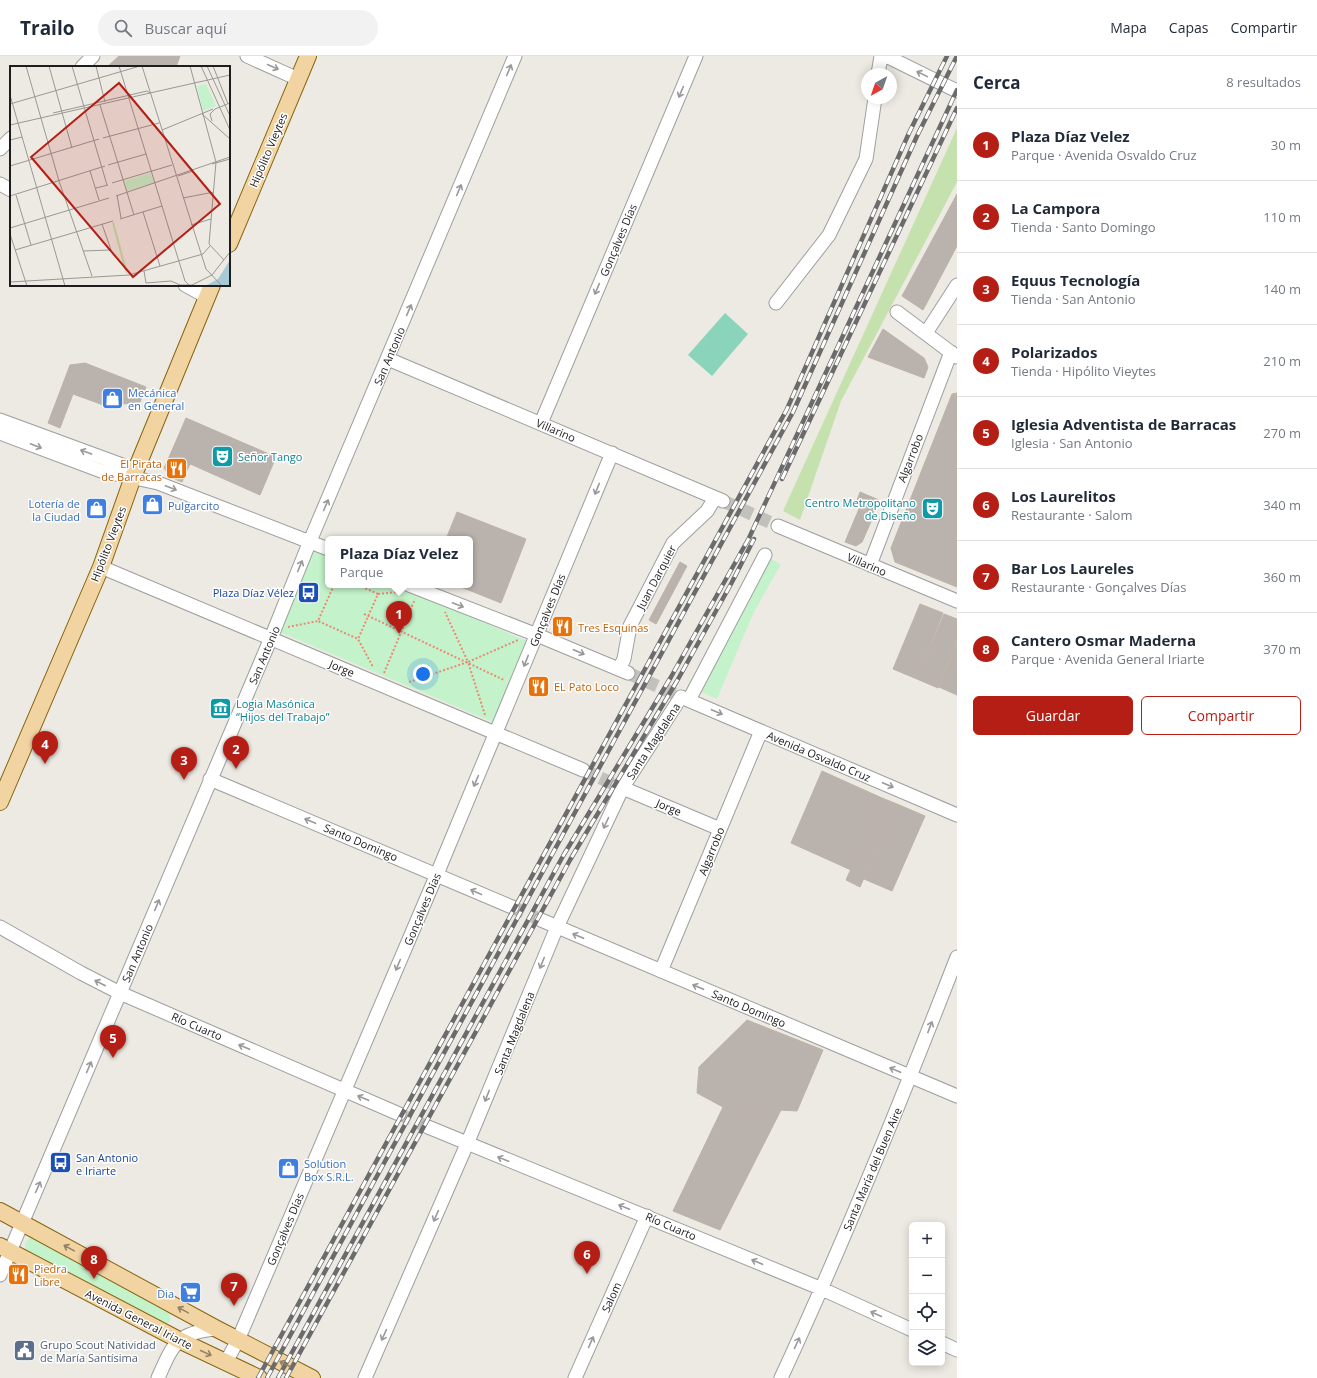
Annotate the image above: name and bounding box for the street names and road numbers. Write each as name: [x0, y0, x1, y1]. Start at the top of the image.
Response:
street label: Hipólito Vieytes: [246, 110, 290, 190]
street label: Gonçalves Días: [596, 201, 640, 279]
street label: San Antonio: [370, 324, 408, 388]
street label: Villarino: [534, 415, 578, 445]
street label: Algarrobo: [894, 431, 926, 484]
street label: Hipólito Vieytes: [87, 504, 129, 584]
street label: Juan Darquier: [632, 542, 680, 613]
street label: Villarino: [845, 549, 889, 579]
street label: Gonçalves Días: [526, 571, 568, 649]
street label: San Antonio: [245, 623, 283, 687]
street label: Jorge: [326, 656, 357, 680]
street label: Santa Magdalena: [623, 700, 683, 782]
street label: Avenida Osvaldo Cruz: [765, 727, 873, 785]
street label: Jorge: [653, 795, 684, 819]
street label: Santo Domingo: [322, 820, 401, 865]
street label: Algarrobo: [695, 824, 728, 877]
street label: Gonçalves Días: [400, 870, 444, 948]
street label: San Antonio: [118, 921, 156, 985]
street label: Santo Domingo: [710, 986, 789, 1031]
street label: Santa Magdalena: [490, 989, 538, 1077]
street label: Río Cuarto: [169, 1009, 225, 1044]
street label: Santa María del Buen Aire: [839, 1105, 905, 1233]
street label: Gonçalves Días: [263, 1190, 307, 1268]
street label: Río Cuarto: [643, 1209, 699, 1244]
street label: Salom: [598, 1279, 624, 1315]
street label: Avenida General Iriarte: [83, 1285, 195, 1353]

